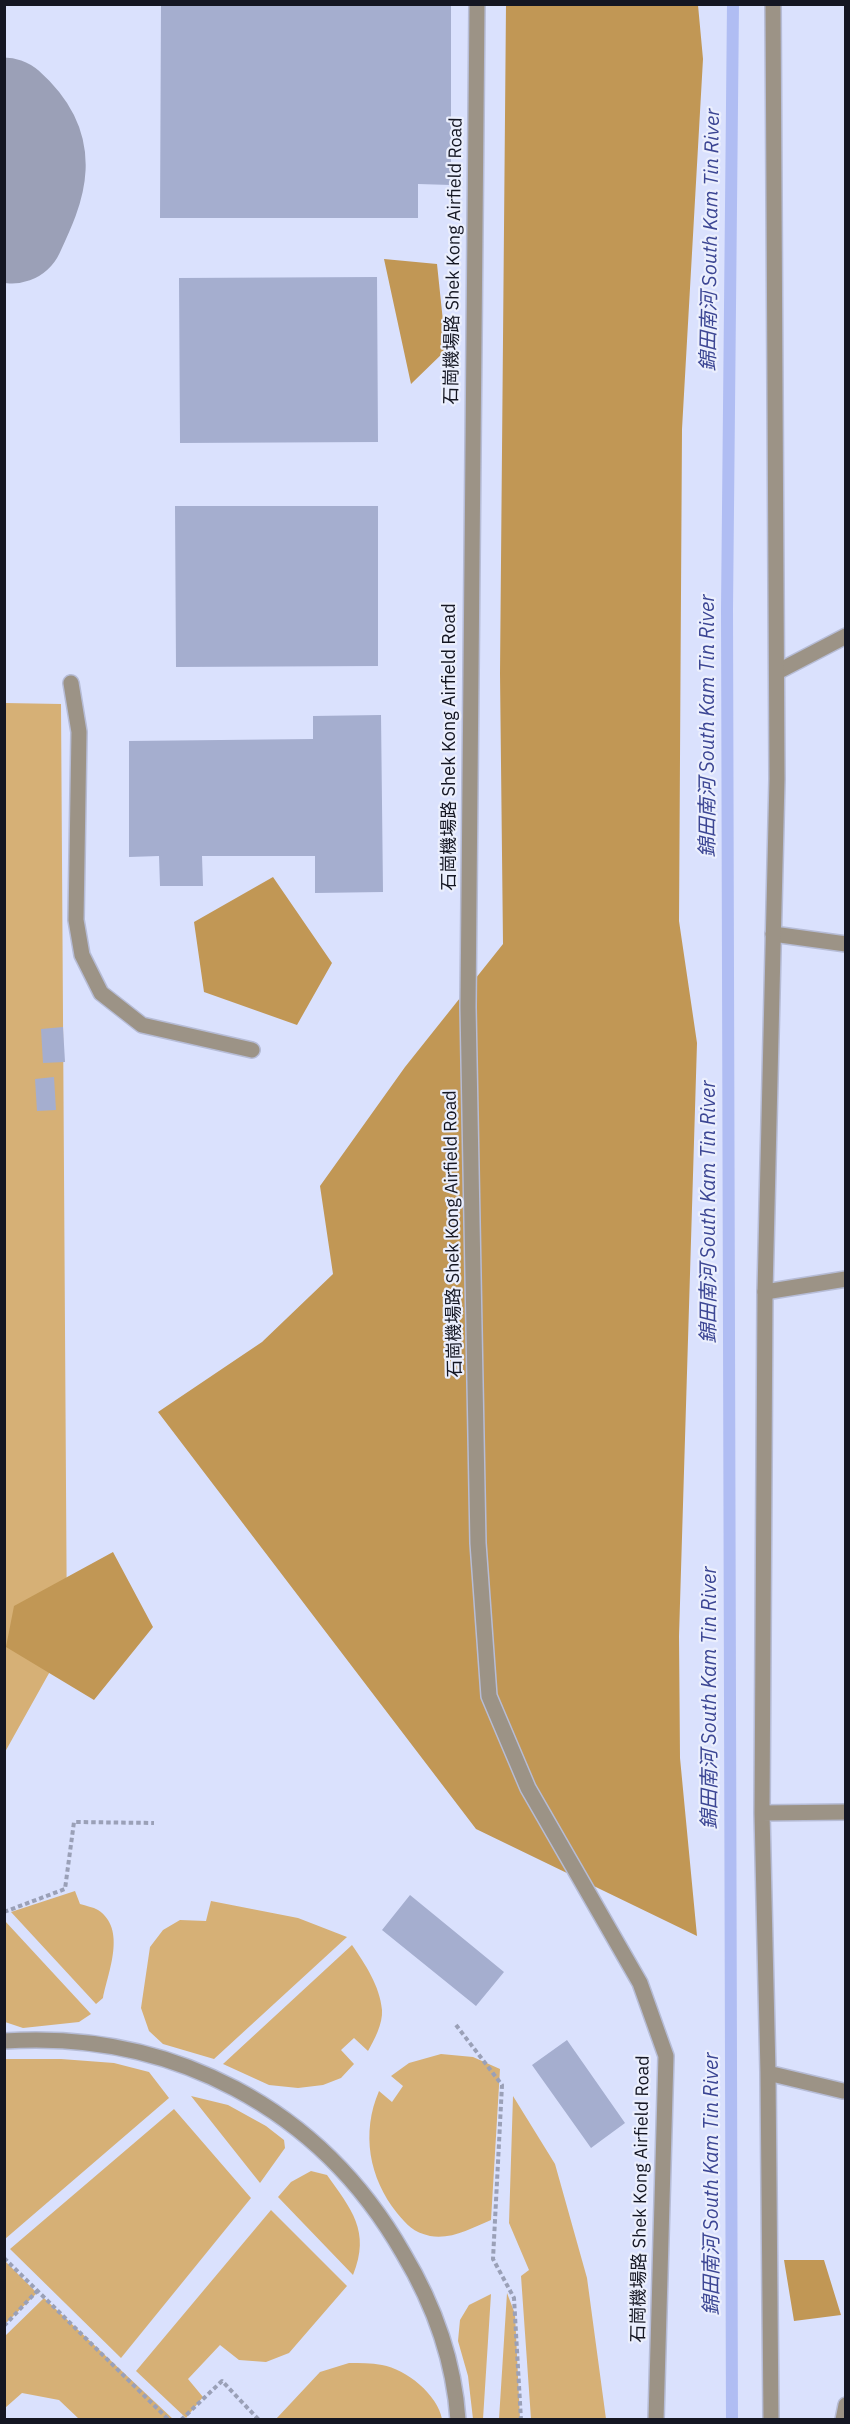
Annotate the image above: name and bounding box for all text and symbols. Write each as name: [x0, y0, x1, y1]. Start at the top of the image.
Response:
water label: 錦田南河 South Kam Tin River: [697, 108, 725, 372]
street label: 石崗機場路 Shek Kong Airfield Road: [441, 117, 467, 405]
water label: 錦田南河 South Kam Tin River: [696, 594, 720, 858]
street label: 石崗機場路 Shek Kong Airfield Road: [439, 603, 461, 891]
water label: 錦田南河 South Kam Tin River: [697, 1080, 721, 1344]
street label: 石崗機場路 Shek Kong Airfield Road: [440, 1090, 466, 1378]
water label: 錦田南河 South Kam Tin River: [698, 1566, 722, 1830]
water label: 錦田南河 South Kam Tin River: [700, 2052, 724, 2316]
street label: 石崗機場路 Shek Kong Airfield Road: [628, 2055, 654, 2343]

